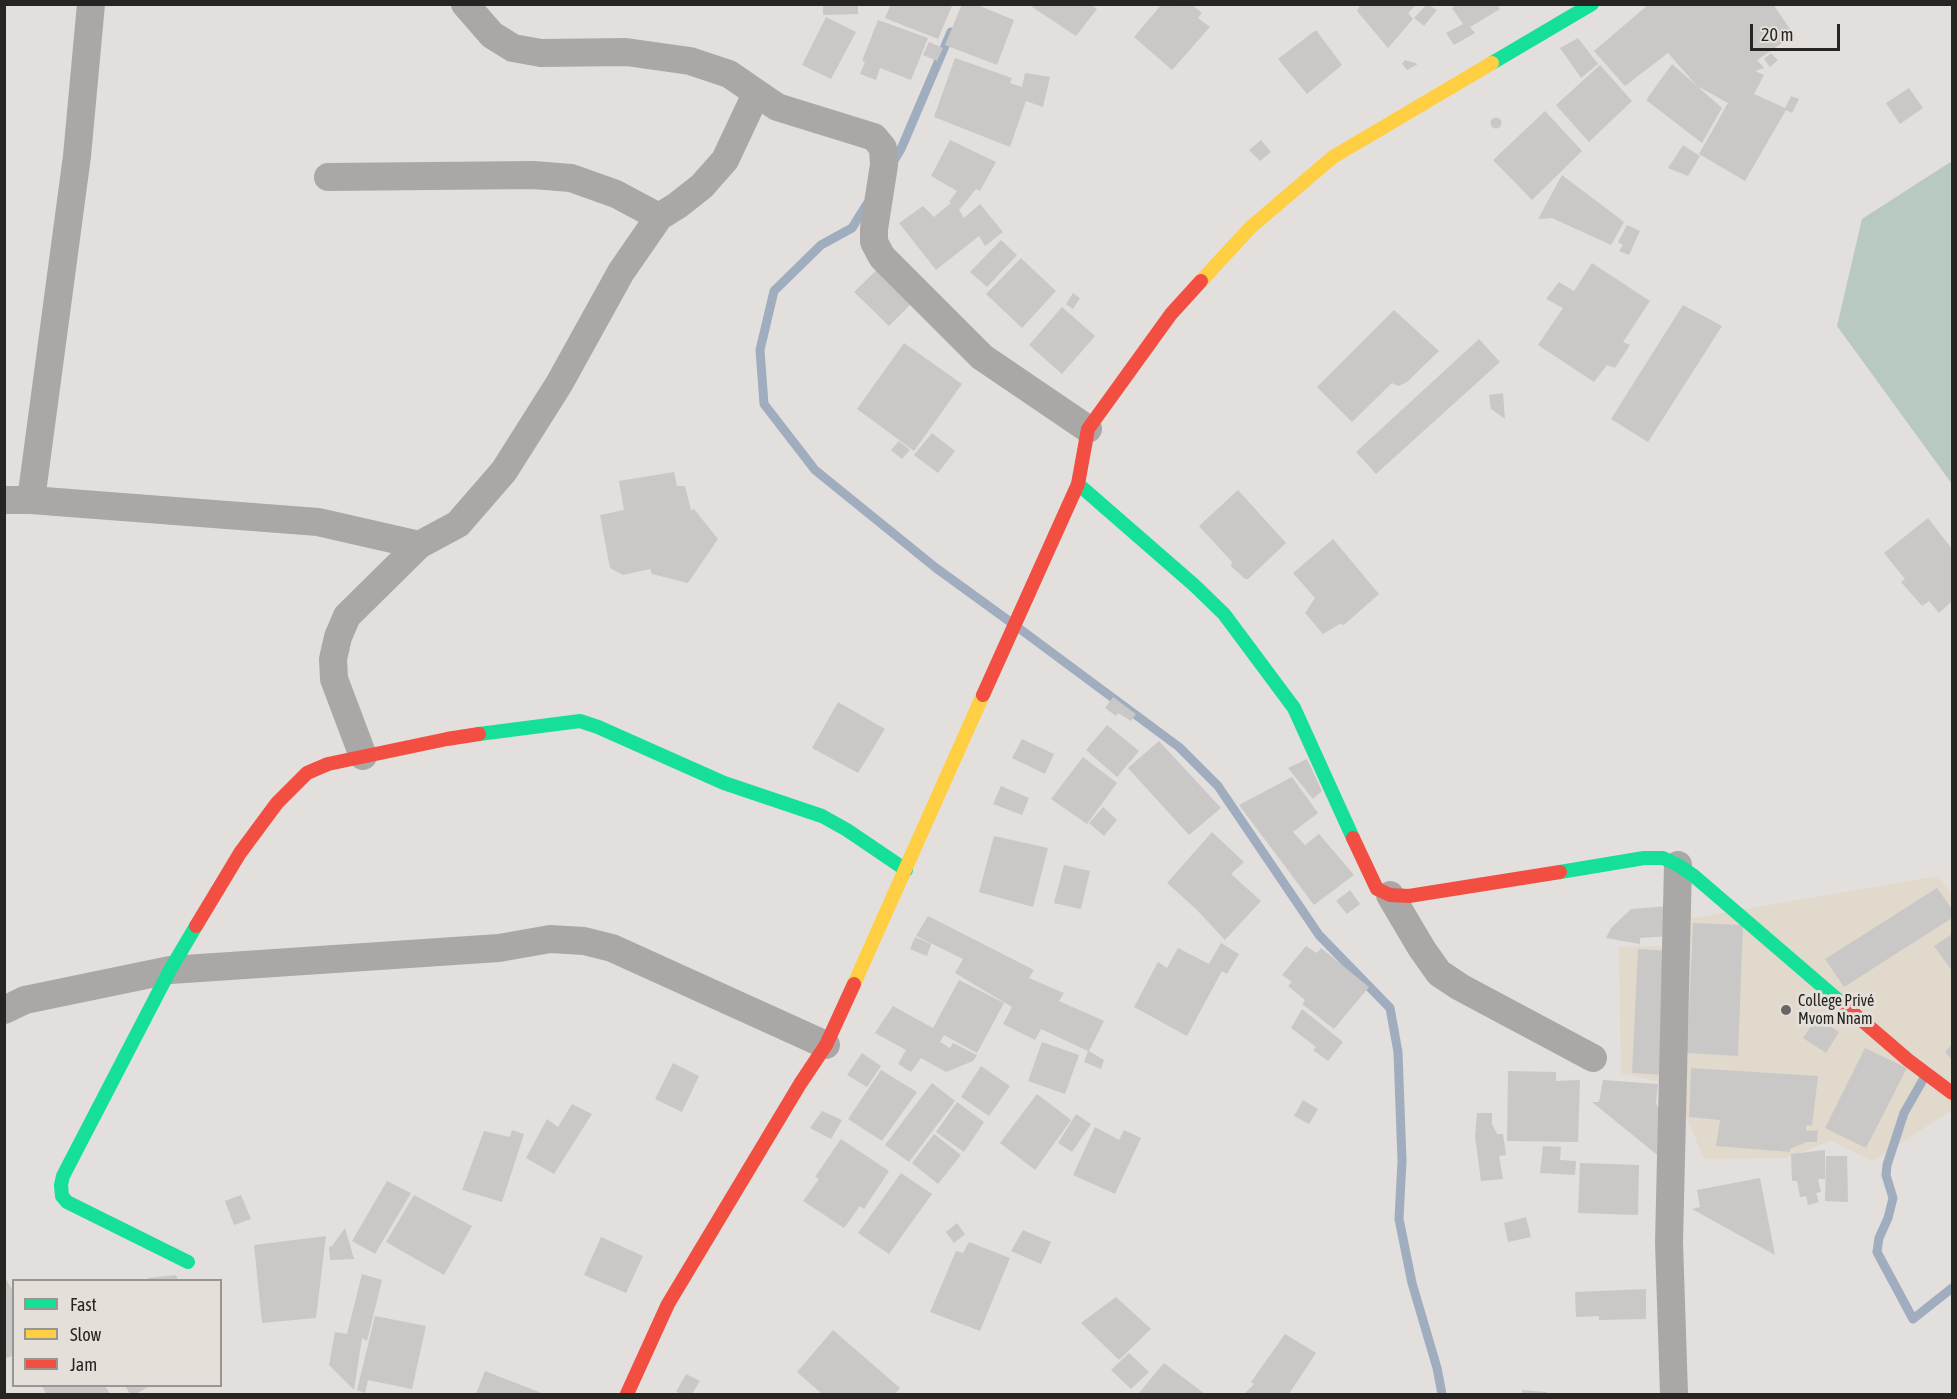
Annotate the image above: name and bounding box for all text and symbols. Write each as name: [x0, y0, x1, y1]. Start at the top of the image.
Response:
scale bar: [1753, 12, 1843, 50]
text: 20 m: [1761, 24, 1793, 45]
place label: College Privé Mvom Nnam: [1798, 991, 1874, 1029]
marker: College Privé Mvom Nnam: [1779, 1003, 1793, 1017]
legend: [12, 1279, 222, 1387]
text: Fast: [70, 1294, 97, 1315]
text: Slow: [70, 1324, 101, 1345]
text: Jam: [70, 1354, 97, 1375]

